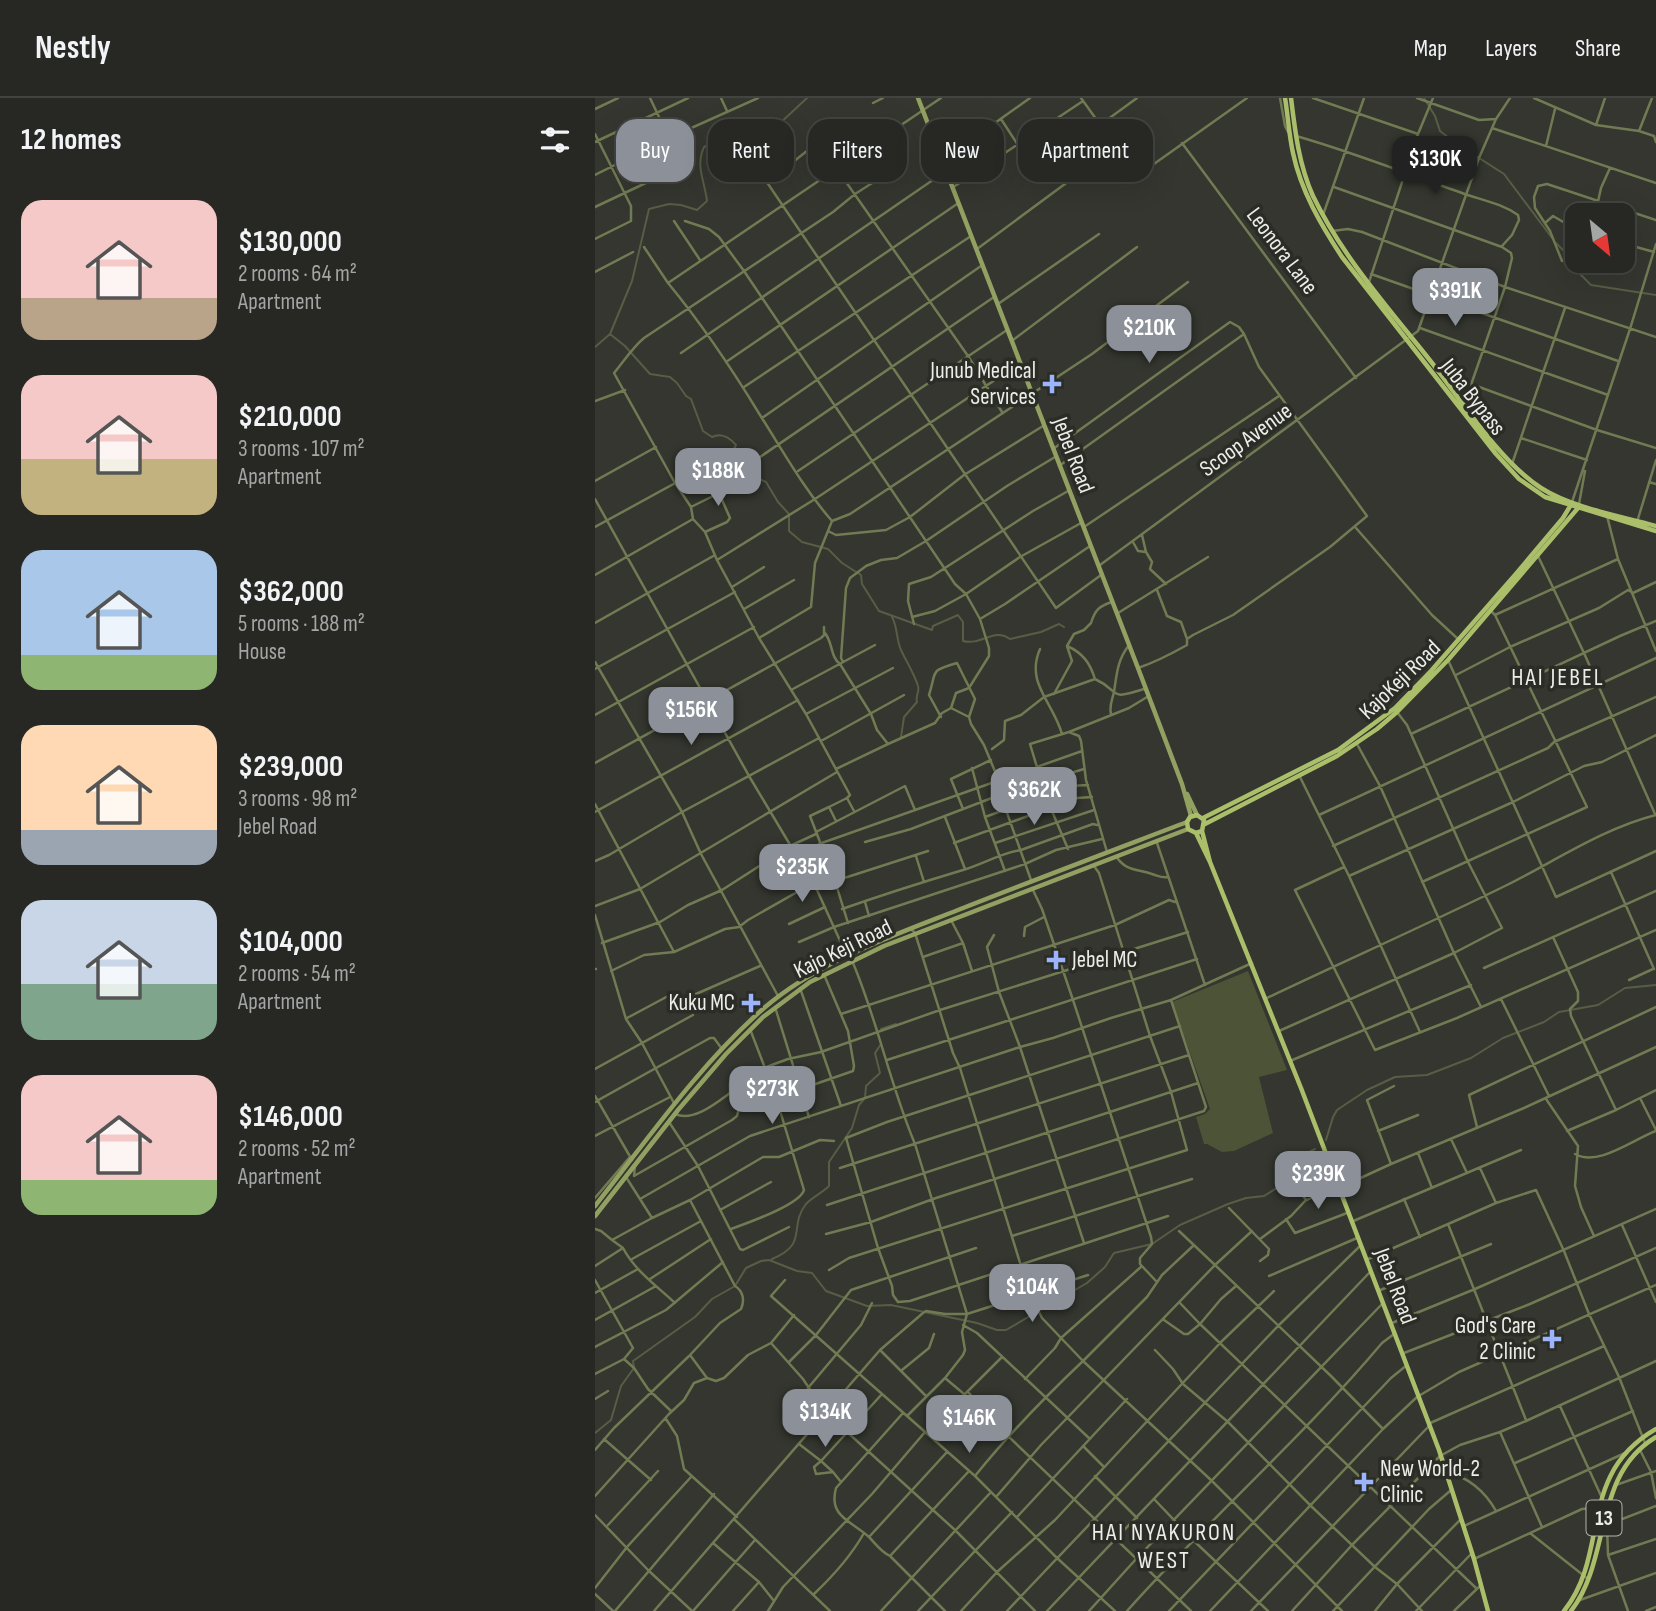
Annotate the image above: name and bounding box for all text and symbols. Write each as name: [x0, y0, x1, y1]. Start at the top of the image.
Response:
text: Nestly: [35, 28, 111, 68]
text: Map: [1414, 34, 1447, 63]
text: Layers: [1485, 34, 1537, 63]
text: Share: [1575, 34, 1621, 63]
chip: Buy: [616, 119, 694, 182]
chip: Rent: [708, 119, 794, 182]
chip: Filters: [808, 119, 907, 182]
chip: New: [921, 119, 1004, 182]
chip: Apartment: [1018, 119, 1153, 182]
icon: filters: [536, 121, 574, 159]
text: 12 homes: [21, 122, 122, 158]
pin: $130K: [1386, 136, 1484, 196]
text: $130K: [1408, 145, 1462, 173]
street label: Leonora Lane: [1240, 202, 1324, 300]
north arrow: [1565, 203, 1635, 273]
map controls: [1565, 203, 1635, 273]
text: $130,000: [238, 224, 342, 260]
icon: home: [77, 228, 161, 312]
text: 2 rooms · 64 m²: [238, 260, 357, 288]
pin: $391K: [1406, 268, 1504, 328]
text: $391K: [1428, 277, 1482, 305]
text: Apartment: [238, 288, 322, 316]
pin: $210K: [1100, 306, 1198, 365]
text: $210K: [1122, 314, 1176, 342]
street label: Juba Bypass: [1434, 352, 1512, 441]
place label: Junub Medical Services: [929, 357, 1036, 411]
marker: Junub Medical Services: [1042, 374, 1062, 394]
street label: Scoop Avenue: [1194, 397, 1298, 483]
text: $210,000: [238, 399, 342, 435]
icon: home: [77, 403, 161, 487]
street label: Jebel Road: [1045, 412, 1100, 497]
text: 3 rooms · 107 m²: [238, 435, 365, 463]
pin: $188K: [669, 448, 767, 508]
text: $188K: [691, 457, 745, 485]
text: Apartment: [238, 463, 322, 491]
text: $362,000: [238, 574, 344, 610]
icon: home: [77, 578, 161, 662]
text: 5 rooms · 188 m²: [238, 610, 365, 638]
street label: KajoKeji Road: [1353, 634, 1447, 726]
text: House: [238, 638, 286, 666]
district label: HAI JEBEL: [1511, 663, 1605, 692]
pin: $156K: [642, 688, 740, 747]
text: $156K: [664, 696, 718, 724]
text: $239,000: [238, 749, 343, 785]
icon: home: [77, 753, 161, 837]
pin: $362K: [985, 768, 1083, 827]
text: $362K: [1007, 776, 1061, 804]
text: 3 rooms · 98 m²: [238, 785, 357, 813]
text: Jebel Road: [238, 813, 317, 841]
pin: $235K: [753, 844, 851, 904]
text: $235K: [775, 853, 829, 881]
street label: Kajo Keji Road: [789, 913, 897, 985]
text: $104,000: [238, 924, 343, 960]
icon: home: [77, 928, 161, 1012]
place label: Jebel MC: [1071, 946, 1138, 974]
marker: Jebel MC: [1046, 950, 1066, 970]
text: 2 rooms · 54 m²: [238, 960, 356, 988]
text: Apartment: [238, 988, 322, 1016]
place label: Kuku MC: [668, 989, 735, 1017]
marker: Kuku MC: [741, 993, 761, 1013]
pin: $273K: [723, 1066, 821, 1126]
text: $273K: [745, 1075, 799, 1103]
text: $146,000: [238, 1099, 343, 1135]
icon: home: [77, 1103, 161, 1187]
text: 2 rooms · 52 m²: [238, 1135, 356, 1163]
pin: $239K: [1269, 1152, 1367, 1211]
text: $239K: [1291, 1160, 1345, 1188]
text: Apartment: [238, 1163, 322, 1191]
street label: Jebel Road: [1367, 1243, 1422, 1328]
pin: $104K: [983, 1264, 1081, 1324]
text: $104K: [1005, 1273, 1059, 1301]
place label: God's Care 2 Clinic: [1455, 1312, 1536, 1366]
marker: God's Care 2 Clinic: [1542, 1329, 1562, 1349]
pin: $134K: [776, 1390, 874, 1449]
pin: $146K: [920, 1396, 1018, 1455]
text: $134K: [798, 1398, 852, 1426]
text: $146K: [942, 1404, 996, 1432]
place label: New World-2 Clinic: [1380, 1455, 1480, 1509]
marker: New World-2 Clinic: [1354, 1472, 1374, 1492]
road number: 13: [1587, 1500, 1621, 1536]
district label: HAI NYAKURON WEST: [1092, 1518, 1236, 1575]

